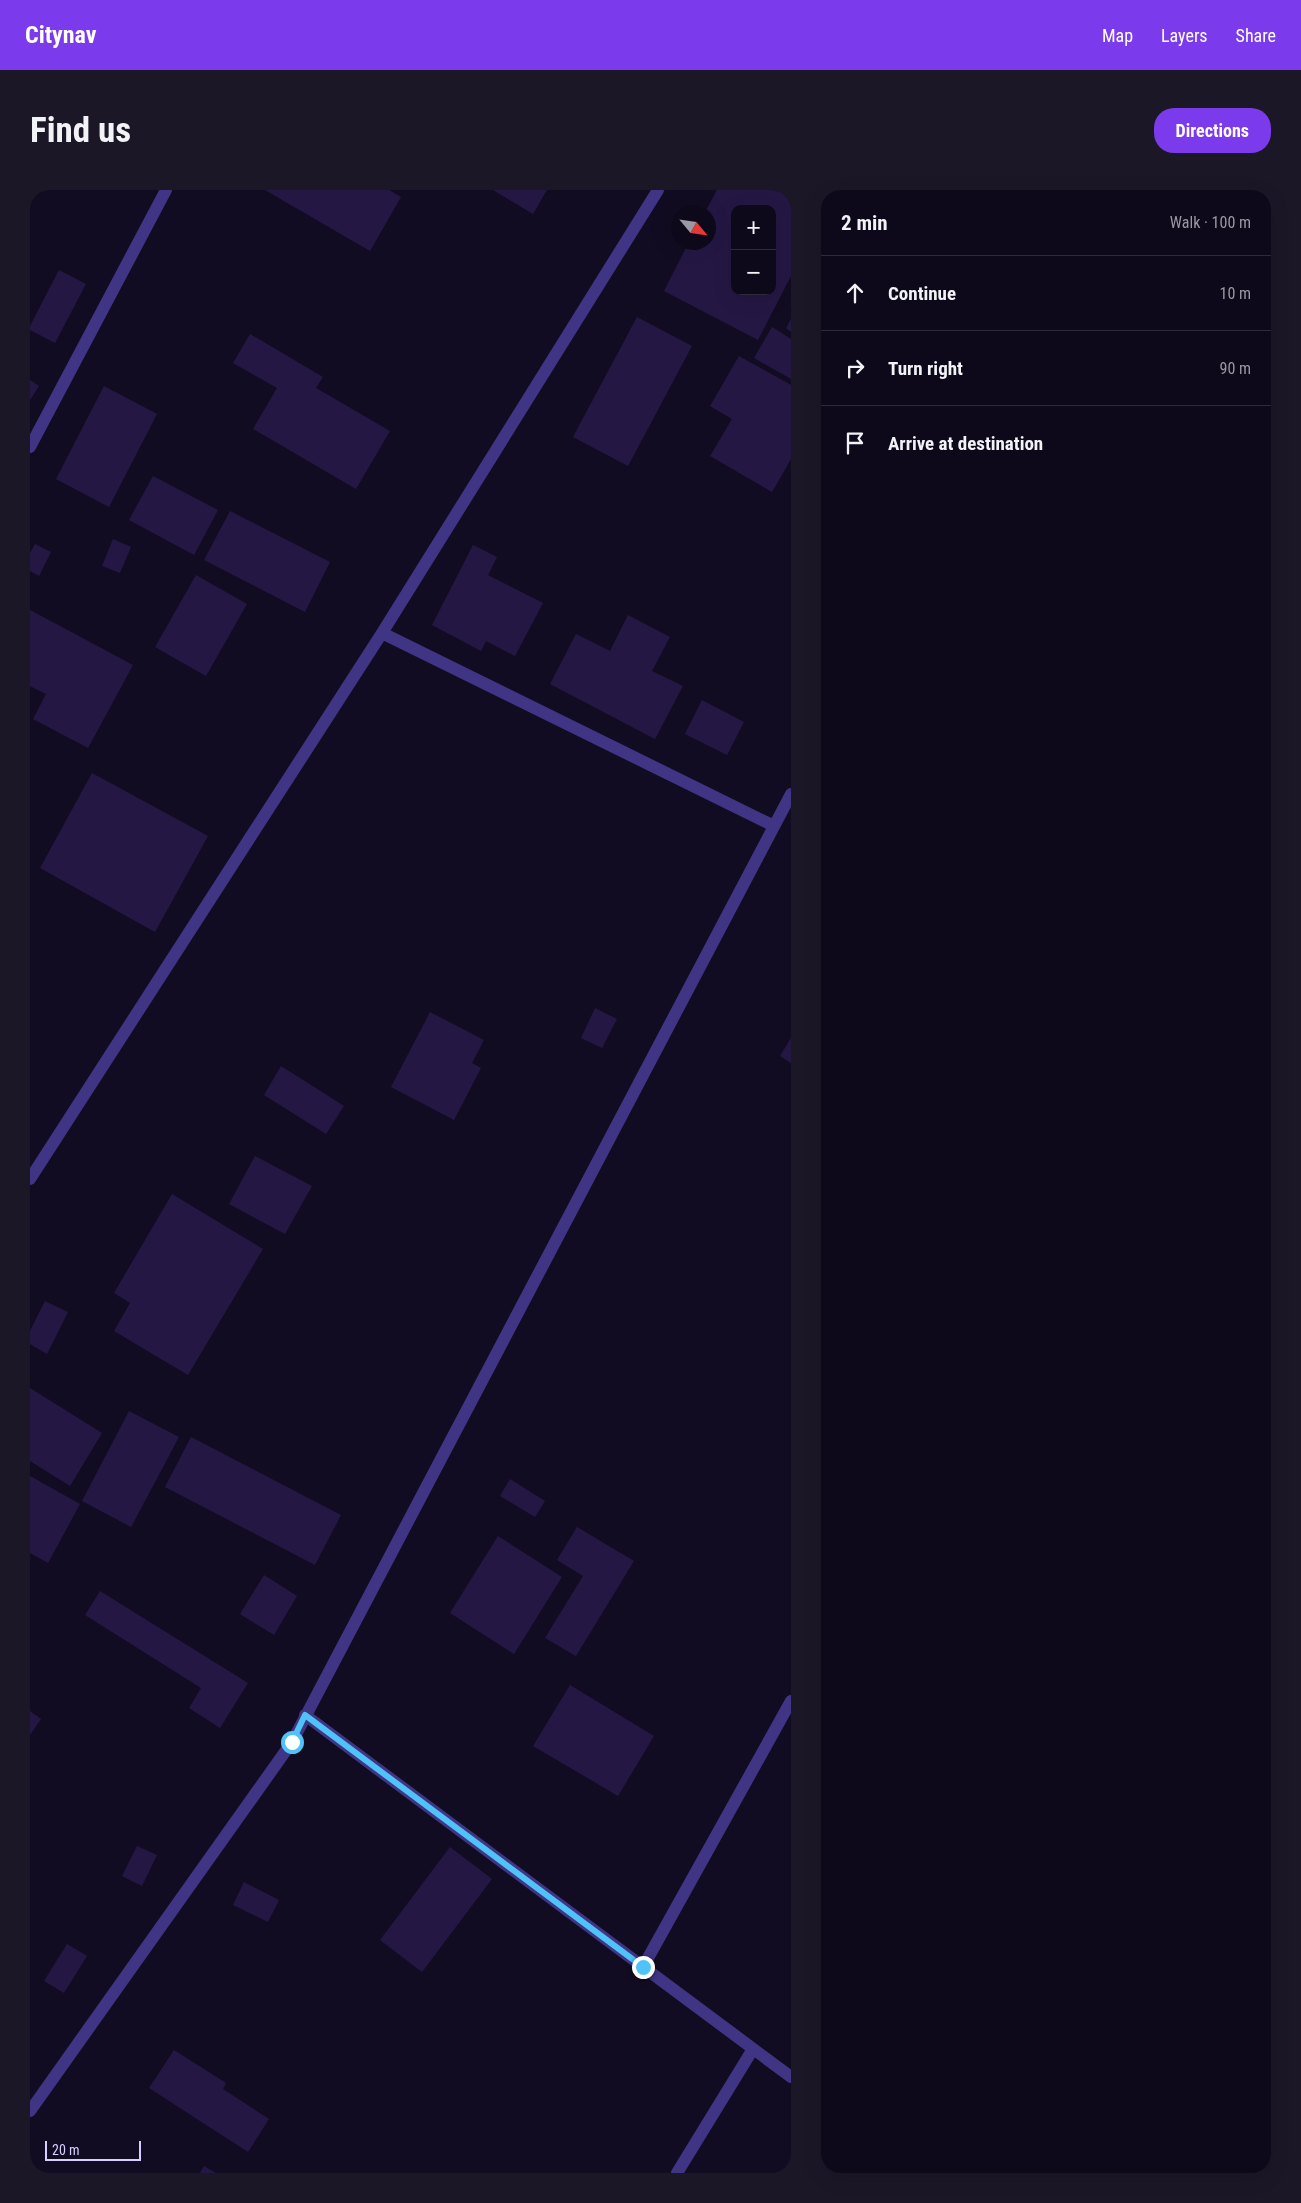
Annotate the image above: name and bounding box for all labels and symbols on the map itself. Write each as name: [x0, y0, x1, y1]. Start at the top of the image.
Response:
north arrow: [671, 205, 716, 250]
route start: [281, 1731, 304, 1754]
route end: [632, 1956, 655, 1979]
scale bar: [45, 2138, 141, 2161]

